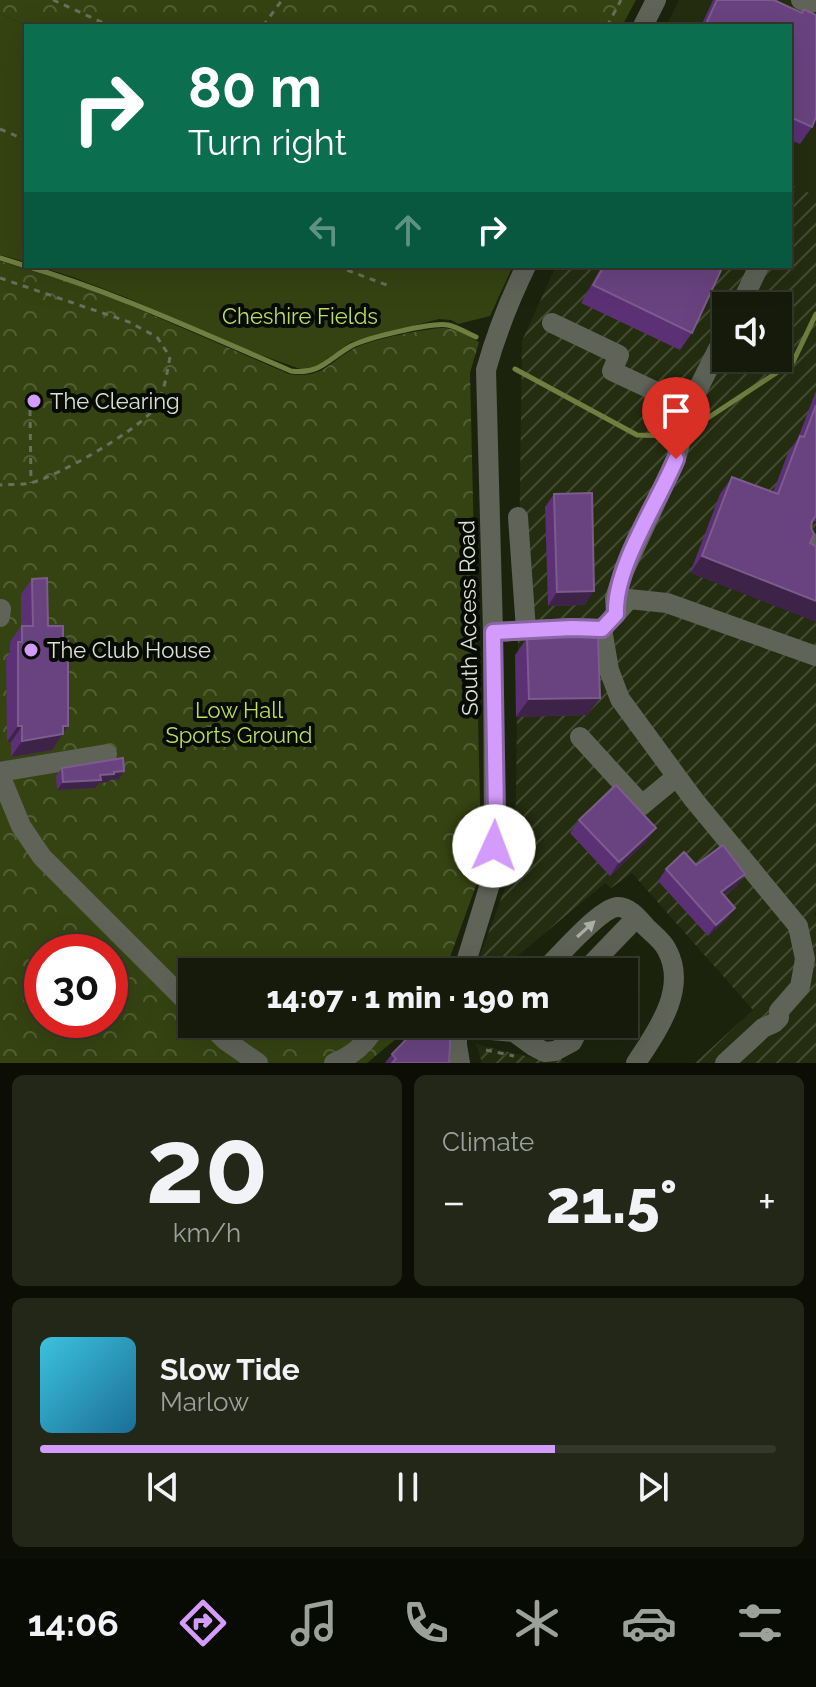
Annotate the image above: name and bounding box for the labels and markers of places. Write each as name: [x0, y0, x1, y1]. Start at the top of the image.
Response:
pin: [642, 377, 710, 459]
place label: The Clearing: [50, 388, 180, 414]
marker: The Clearing: [25, 392, 43, 410]
place label: The Club House: [47, 637, 211, 663]
marker: The Club House: [22, 641, 40, 659]

